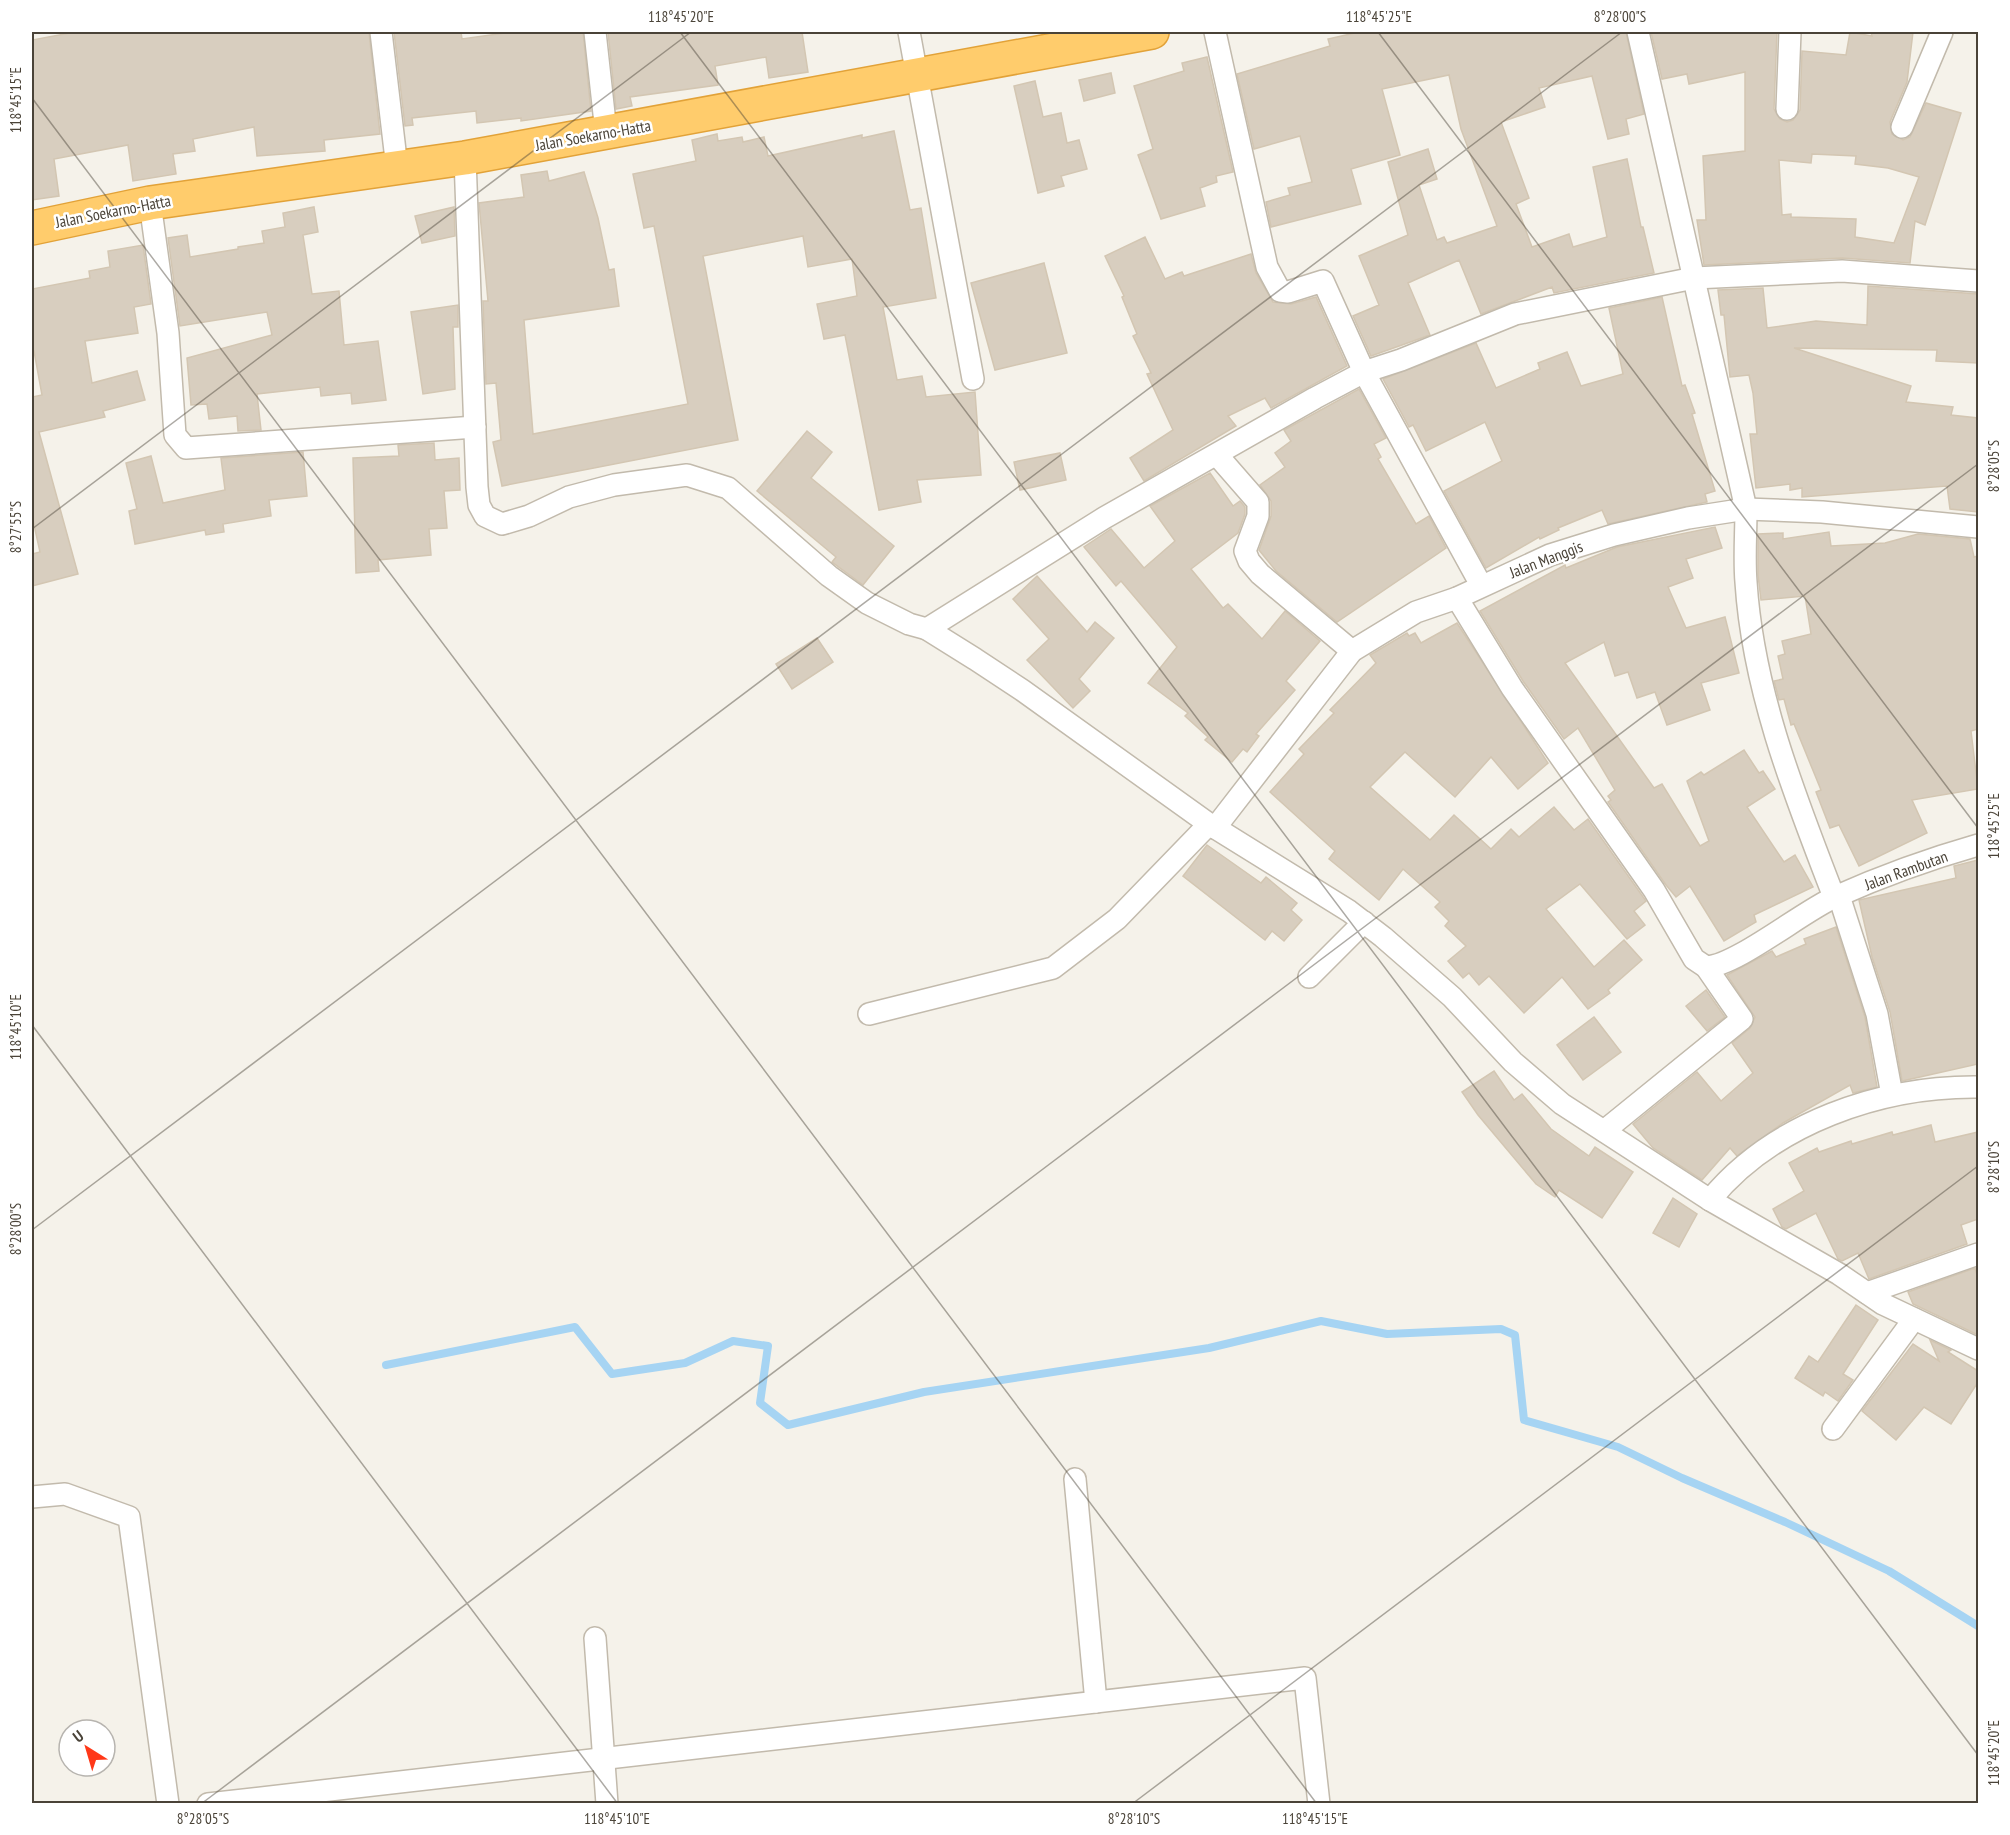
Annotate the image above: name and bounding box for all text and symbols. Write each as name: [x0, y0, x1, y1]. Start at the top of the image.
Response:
text: 118°45'20"E: [648, 7, 714, 26]
text: 118°45'25"E: [1346, 7, 1412, 26]
text: 8°28'00"S: [1594, 7, 1646, 26]
text: 118°45'15"E: [6, 67, 25, 133]
street label: Jalan Soekarno-Hatta: [533, 115, 652, 155]
street label: Jalan Soekarno-Hatta: [53, 190, 172, 232]
text: 8°28'05"S: [1984, 440, 2003, 492]
text: 8°27'55"S: [6, 501, 25, 553]
street label: Jalan Manggis: [1505, 536, 1586, 583]
text: 118°45'25"E: [1984, 793, 2003, 859]
street label: Jalan Rambutan: [1861, 846, 1950, 895]
text: 118°45'10"E: [6, 994, 25, 1060]
text: 8°28'10"S: [1984, 1141, 2003, 1193]
text: 8°28'00"S: [6, 1203, 25, 1255]
north arrow: [57, 1718, 117, 1778]
text: 118°45'20"E: [1984, 1720, 2003, 1786]
text: U: [69, 1726, 87, 1746]
text: 8°28'05"S: [177, 1809, 229, 1828]
text: 118°45'10"E: [584, 1809, 650, 1828]
text: 8°28'10"S: [1108, 1809, 1160, 1828]
text: 118°45'15"E: [1282, 1809, 1348, 1828]

